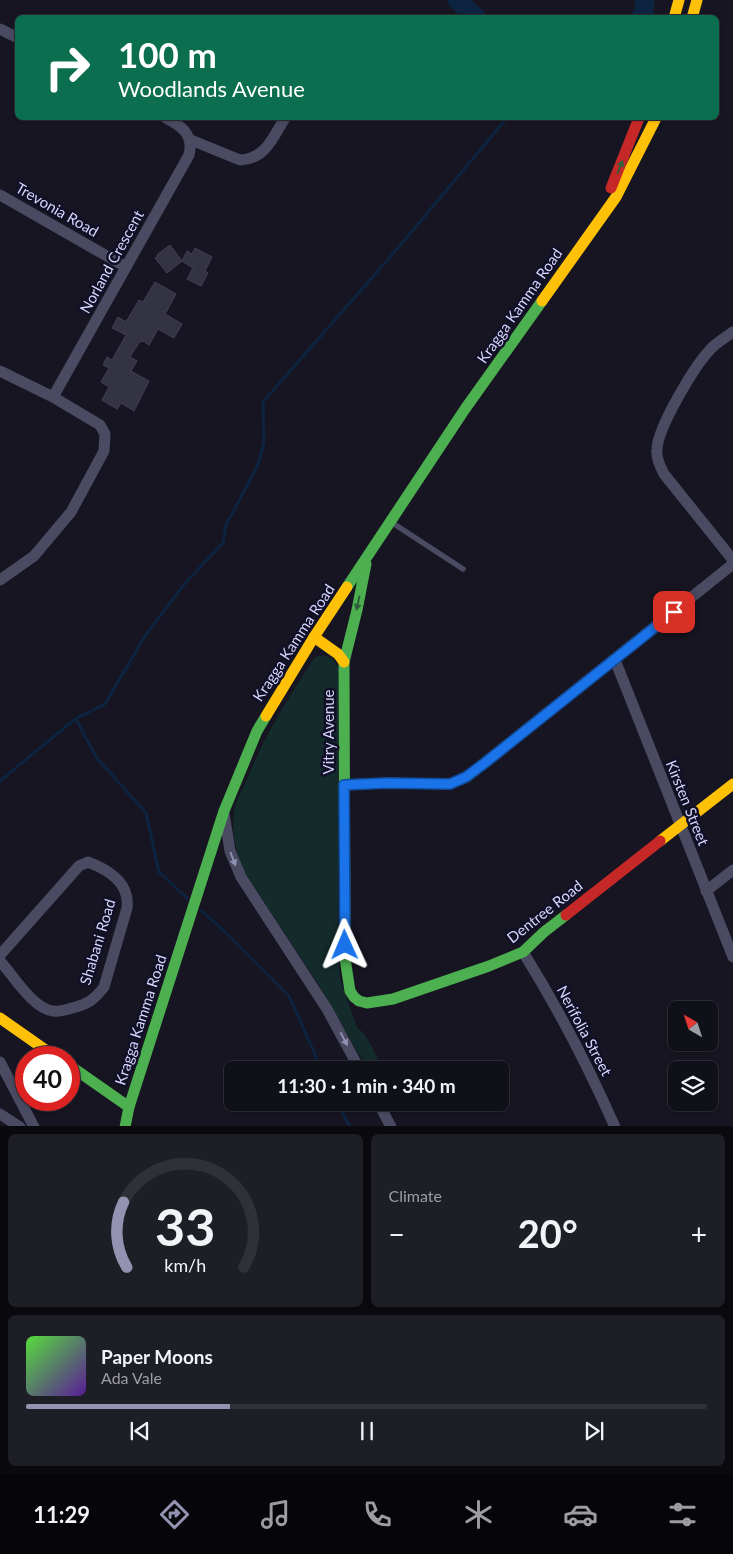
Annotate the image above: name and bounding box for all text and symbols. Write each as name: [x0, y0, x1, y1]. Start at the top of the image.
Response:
text: 100 m: [118, 33, 217, 75]
icon: right: [35, 35, 100, 100]
text: Woodlands Avenue: [118, 75, 305, 102]
one-way arrow: [616, 160, 624, 174]
street label: Trevonia Road: [13, 178, 102, 240]
street label: Norland Crescent: [75, 206, 147, 316]
street label: Kragga Kamma Road: [473, 244, 566, 366]
street label: Kragga Kamma Road: [249, 580, 338, 704]
pin: [653, 591, 695, 633]
one-way arrow: [354, 596, 362, 612]
icon: arrive: [660, 598, 688, 626]
street label: Vitry Avenue: [319, 689, 337, 774]
street label: Kirsten Street: [663, 757, 713, 848]
one-way arrow: [229, 852, 237, 867]
street label: Dentree Road: [503, 876, 586, 946]
street label: Shabani Road: [75, 897, 119, 987]
position arrow: [318, 918, 370, 970]
street label: Kragga Kamma Road: [110, 952, 170, 1087]
street label: Nerifolia Street: [554, 982, 617, 1079]
north arrow: [668, 1001, 718, 1051]
map controls: [668, 1001, 718, 1111]
one-way arrow: [340, 1032, 348, 1047]
speed limit sign: 40: [15, 1046, 80, 1111]
button: layers: [668, 1061, 718, 1111]
text: 11:30 · 1 min · 340 m: [277, 1074, 456, 1097]
text: Climate: [389, 1186, 442, 1205]
text: 33: [155, 1195, 215, 1257]
text: 20°: [518, 1210, 578, 1256]
text: −: [389, 1217, 405, 1251]
text: +: [691, 1217, 707, 1251]
text: km/h: [164, 1254, 206, 1276]
text: Paper Moons: [101, 1345, 213, 1368]
text: Ada Vale: [101, 1368, 162, 1387]
icon: previous: [126, 1417, 154, 1445]
icon: pause: [353, 1417, 381, 1445]
icon: next: [580, 1417, 608, 1445]
icon: directions: [157, 1497, 192, 1532]
icon: music: [258, 1497, 293, 1532]
icon: phone: [360, 1497, 395, 1532]
icon: climate: [461, 1497, 496, 1532]
icon: car: [563, 1497, 598, 1532]
icon: filters: [665, 1497, 700, 1532]
text: 11:29: [33, 1501, 90, 1528]

